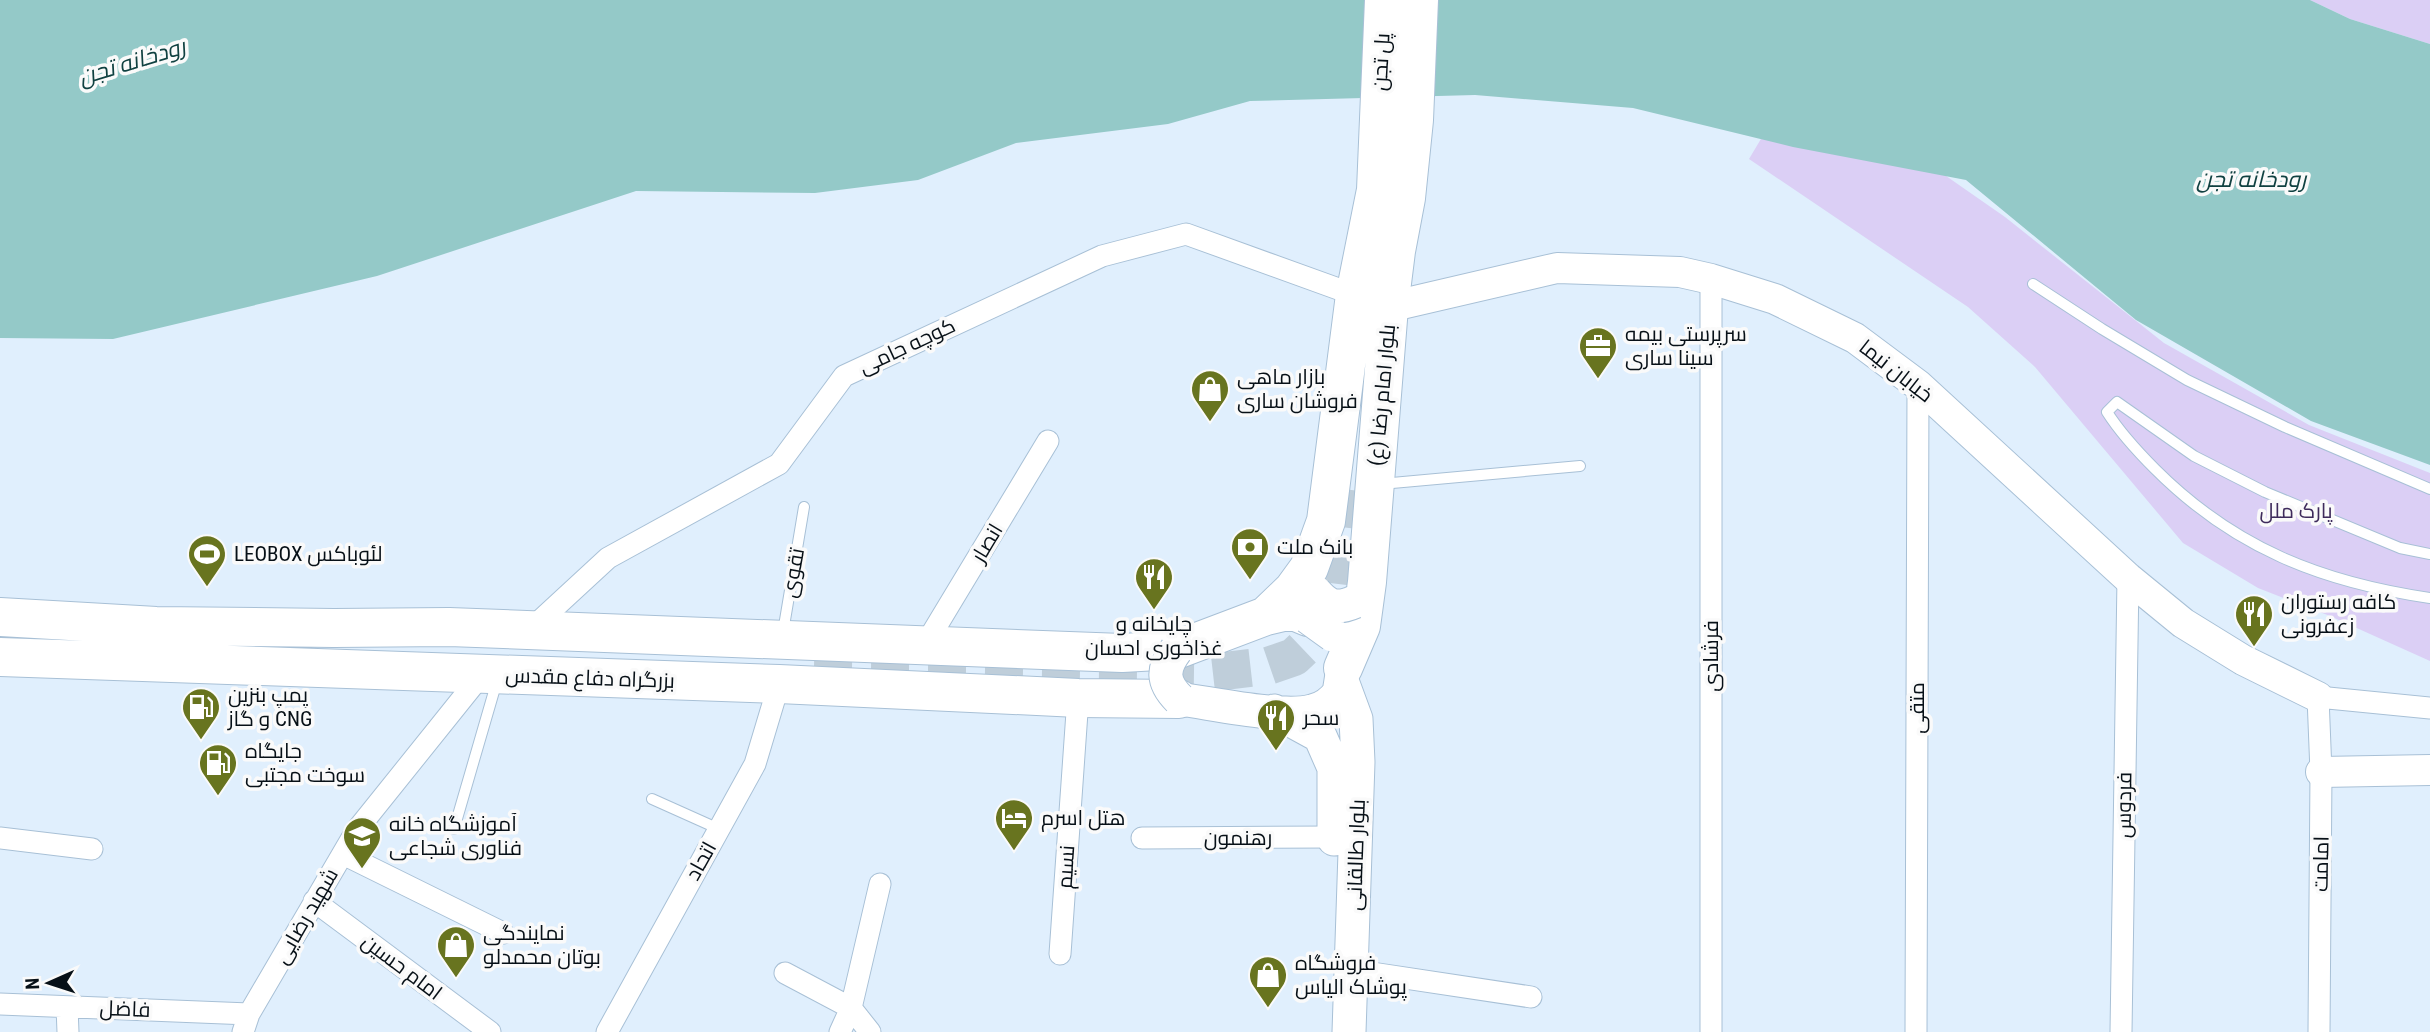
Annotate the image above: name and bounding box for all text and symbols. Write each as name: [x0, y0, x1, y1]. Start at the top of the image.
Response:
water label: رودخانه تجن: [75, 32, 190, 91]
street label: پل تجن: [1367, 32, 1397, 92]
water label: رودخانه تجن: [2196, 166, 2308, 193]
street label: کوچه جامی: [855, 313, 960, 381]
place label: سرپرستی بیمه سینا ساری: [1625, 322, 1747, 371]
street label: بلوار امام رضا (ع): [1364, 323, 1402, 467]
office icon: سرپرستی بیمه سینا ساری: [1577, 325, 1619, 380]
street label: خیابان نیما: [1854, 335, 1938, 408]
place label: بازار ماهی فروشان ساری: [1237, 365, 1358, 414]
shop icon: بازار ماهی فروشان ساری: [1189, 368, 1231, 423]
park label: پارک ملل: [2259, 499, 2333, 525]
street label: انصار: [966, 519, 1008, 568]
bank icon: بانک ملت: [1229, 526, 1271, 581]
sports icon: LEOBOX لئوباکس: [186, 533, 228, 588]
place label: بانک ملت: [1277, 535, 1353, 559]
place label: LEOBOX لئوباکس: [234, 542, 383, 567]
street label: تقوی: [777, 546, 810, 600]
restaurant icon: چایخانه و غذاخوری احسان: [1133, 556, 1175, 611]
place label: کافه رستوران زعفرونی: [2281, 590, 2396, 639]
restaurant icon: کافه رستوران زعفرونی: [2233, 593, 2275, 648]
place label: چایخانه و غذاخوری احسان: [1085, 612, 1223, 661]
street label: فرشادی: [1699, 620, 1724, 692]
street label: بزرگراه دفاع مقدس: [505, 663, 675, 695]
street label: متقی: [1905, 682, 1930, 734]
place label: پمپ بنزین و گاز CNG: [227, 683, 312, 731]
fuel station icon: پمپ بنزین و گاز CNG: [180, 686, 222, 741]
restaurant icon: سحر: [1255, 697, 1297, 752]
place label: سحر: [1302, 706, 1339, 730]
place label: جایگاه سوخت مجتبی: [245, 739, 365, 788]
fuel station icon: جایگاه سوخت مجتبی: [197, 742, 239, 797]
street label: فردوس: [2111, 772, 2138, 838]
hotel icon: هتل اسرم: [993, 797, 1035, 852]
street label: بلوار طالقانی: [1342, 799, 1371, 911]
place label: هتل اسرم: [1041, 806, 1126, 832]
place label: آموزشگاه خانه فناوری شجاعی: [389, 812, 522, 861]
school or university icon: آموزشگاه خانه فناوری شجاعی: [341, 815, 383, 870]
street label: رهنمون: [1204, 826, 1272, 851]
street label: امامت: [2309, 836, 2333, 892]
street label: اتحاد: [681, 838, 721, 884]
street label: نسیم: [1053, 844, 1081, 890]
street label: شهید رضایی: [269, 864, 344, 969]
place label: نمایندگی بوتان محمدلو: [483, 921, 601, 970]
shop icon: نمایندگی بوتان محمدلو: [435, 924, 477, 979]
street label: امام حسین: [356, 929, 447, 1006]
north arrow: [14, 948, 84, 1018]
place label: فروشگاه پوشاک الیاس: [1295, 951, 1407, 1001]
shop icon: فروشگاه پوشاک الیاس: [1247, 954, 1289, 1009]
text: N: [21, 977, 44, 990]
street label: فاضل: [99, 996, 151, 1023]

